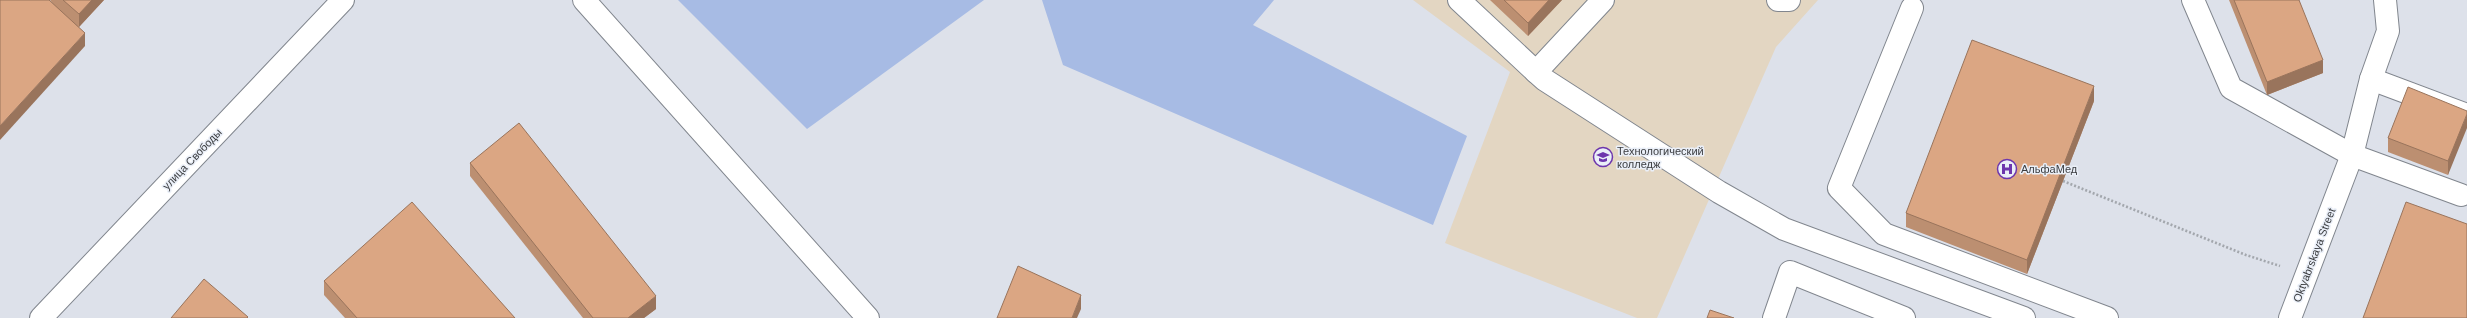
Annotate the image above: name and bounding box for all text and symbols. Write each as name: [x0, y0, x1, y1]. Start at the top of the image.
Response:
street label: улица Свободы: [160, 126, 224, 192]
place label: Технологический колледж: [1617, 145, 1704, 170]
school or university icon: Технологический колледж: [1592, 146, 1614, 168]
hospital icon: АльфаМед: [1996, 158, 2018, 180]
place label: АльфаМед: [2021, 163, 2078, 175]
street label: Oktyabrskaya Street: [2291, 206, 2337, 304]

